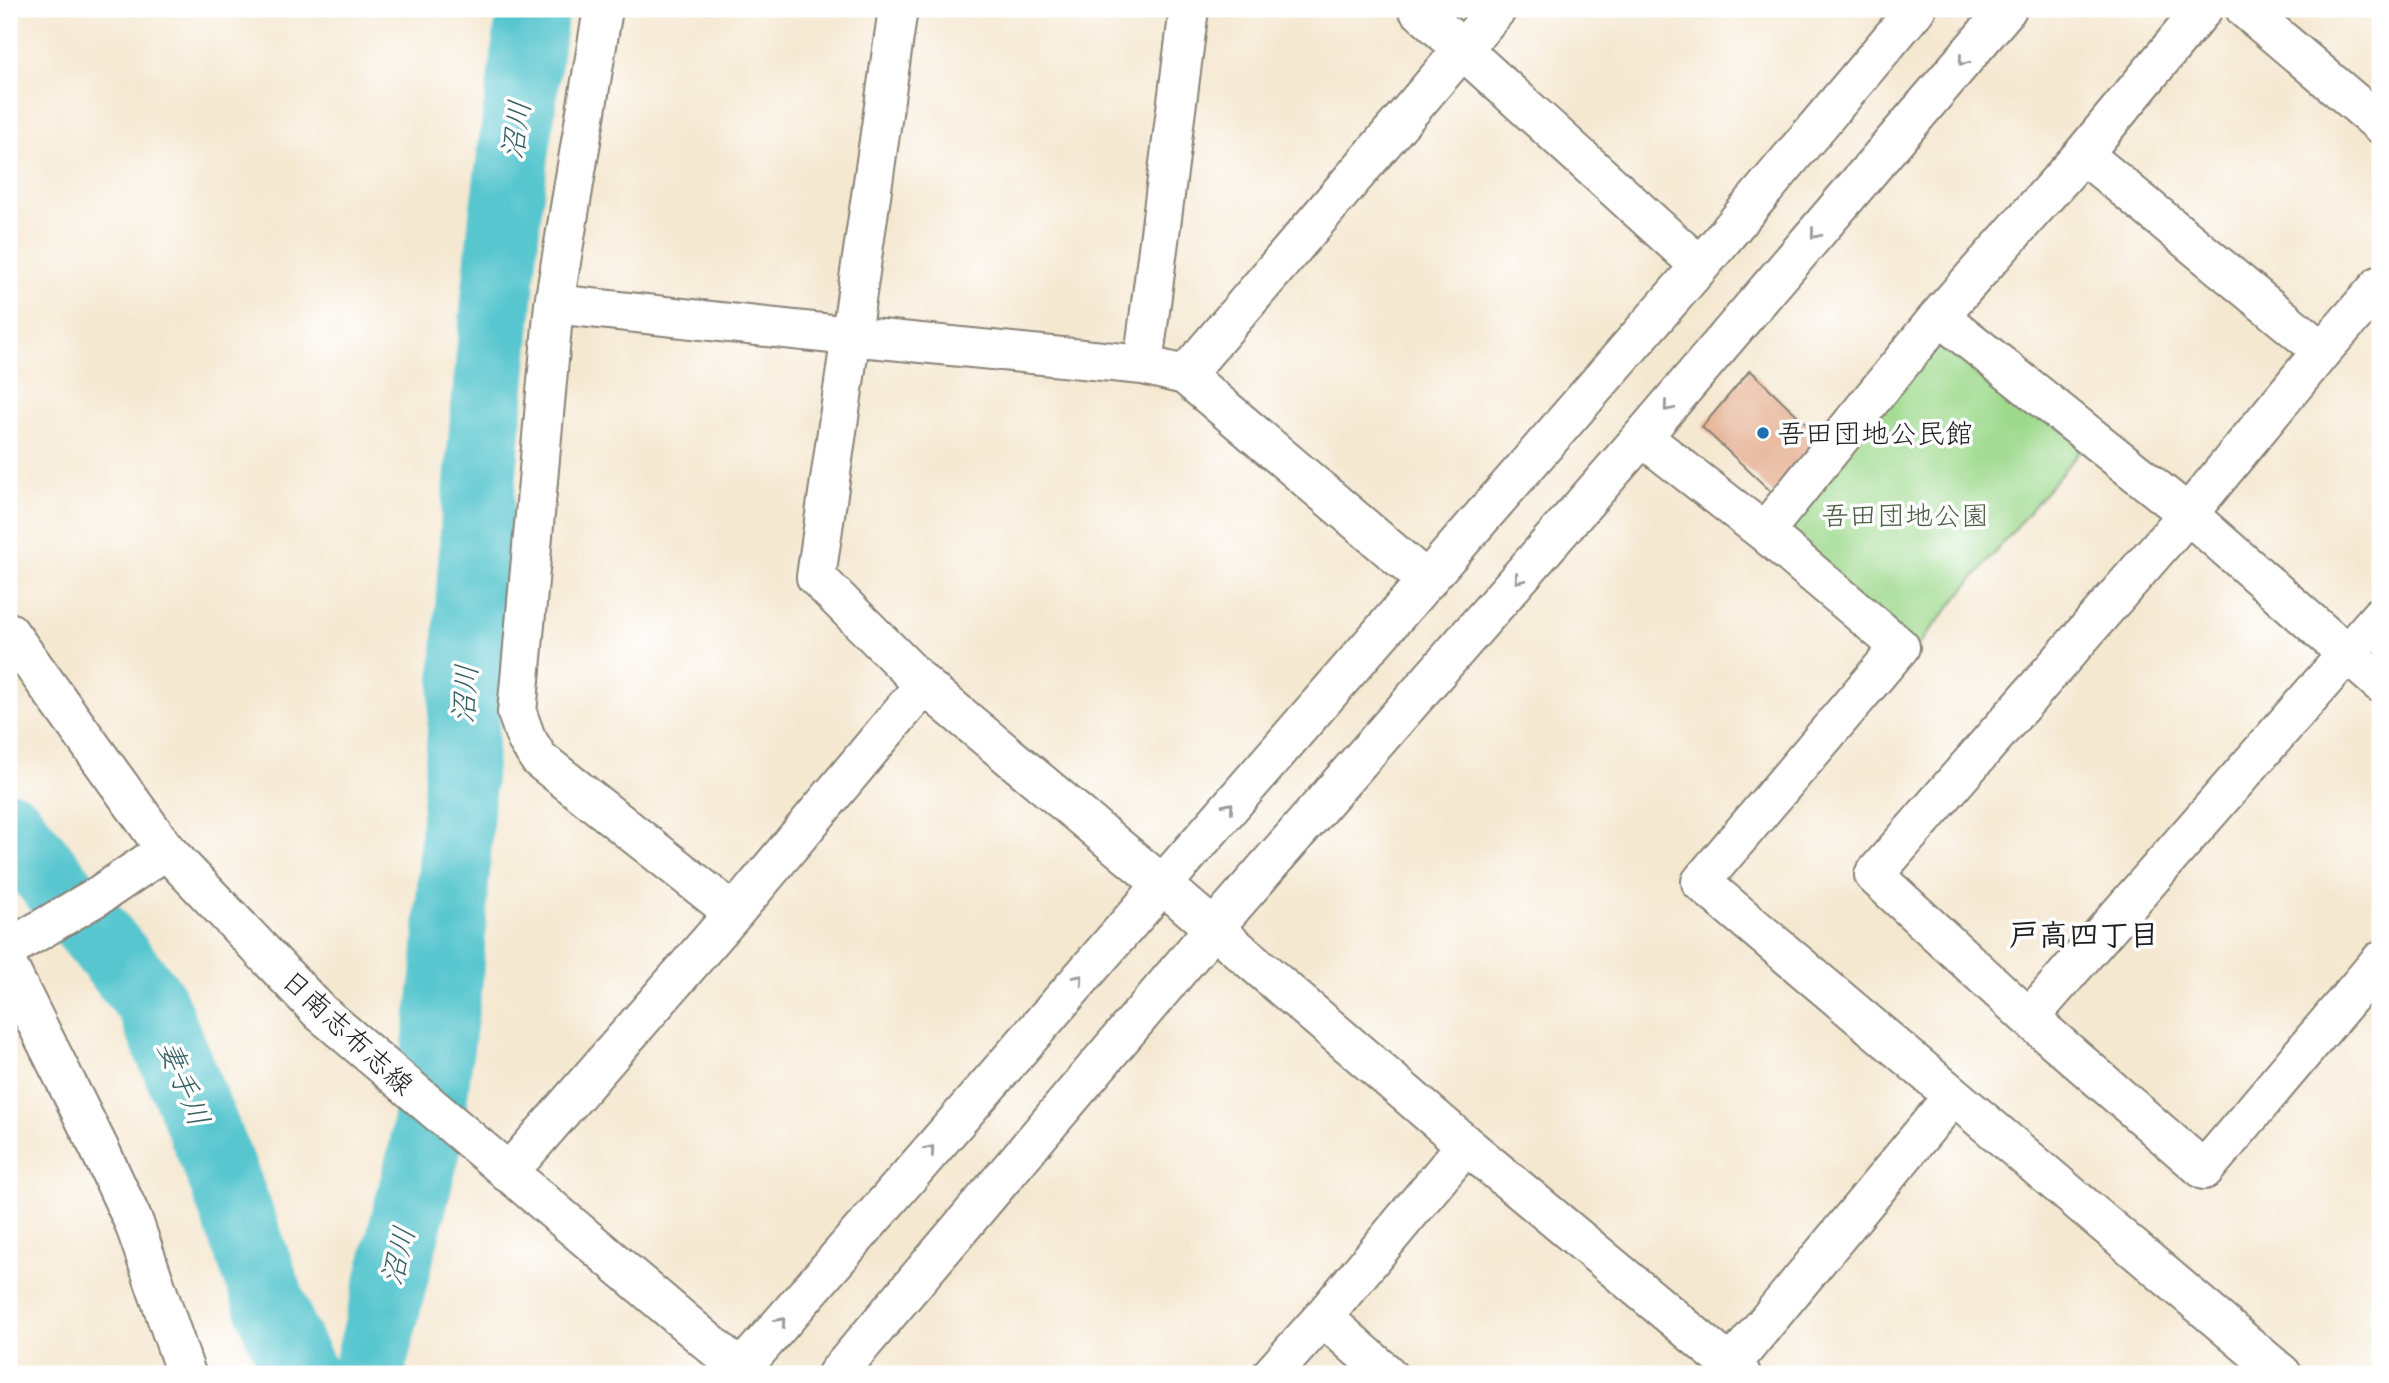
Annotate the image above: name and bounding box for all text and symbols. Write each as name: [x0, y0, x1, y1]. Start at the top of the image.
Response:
one-way arrow: [1959, 52, 1971, 65]
water label: 沼川: [494, 98, 541, 163]
one-way arrow: [1811, 226, 1823, 239]
one-way arrow: [1664, 399, 1676, 412]
place label: 吾田団地公民館: [1777, 417, 1973, 454]
marker: 吾田団地公民館: [1755, 425, 1771, 441]
park label: 吾田団地公園: [1821, 499, 1989, 536]
one-way arrow: [1514, 571, 1527, 584]
water label: 沼川: [445, 663, 488, 725]
one-way arrow: [1221, 803, 1233, 816]
district label: 戸高四丁目: [2009, 917, 2159, 956]
street label: 日南志布志線: [272, 963, 420, 1105]
one-way arrow: [1071, 974, 1083, 987]
water label: 妻手川: [148, 1035, 218, 1133]
one-way arrow: [922, 1146, 934, 1159]
water label: 沼川: [373, 1223, 426, 1290]
one-way arrow: [772, 1317, 785, 1330]

